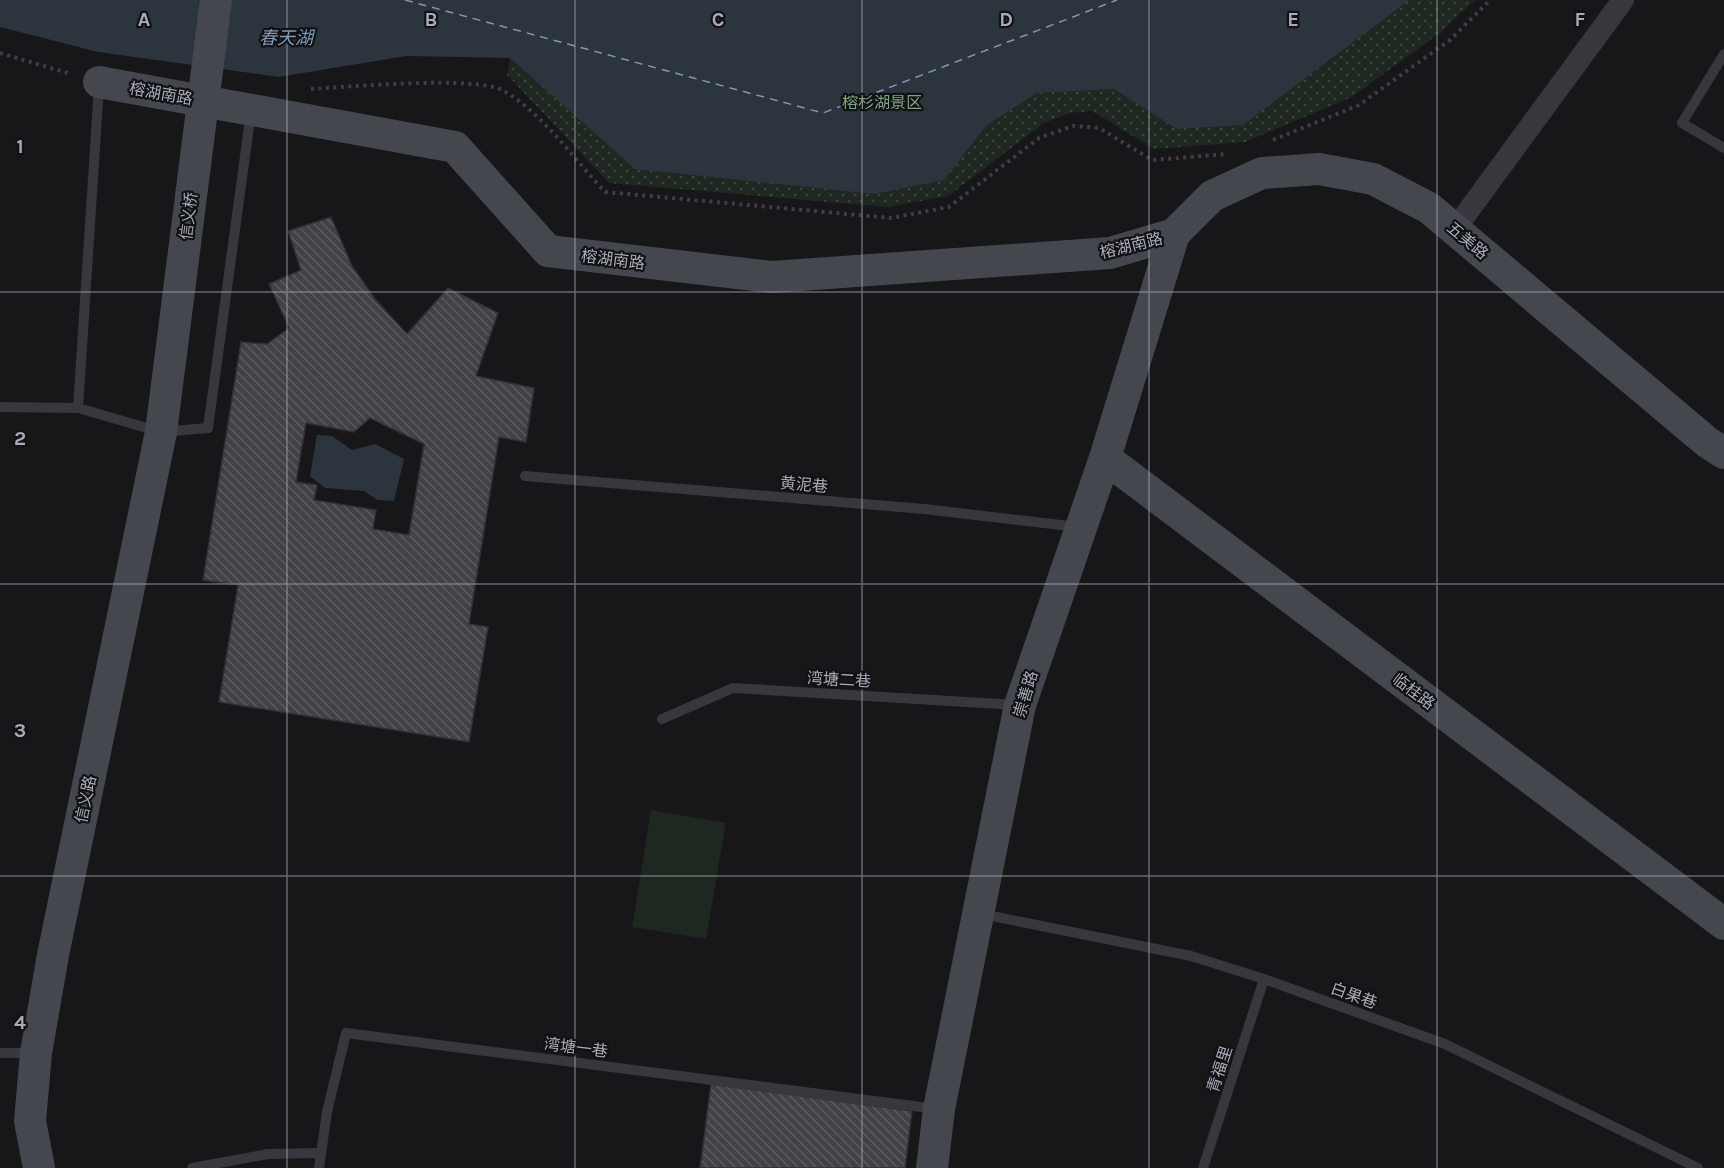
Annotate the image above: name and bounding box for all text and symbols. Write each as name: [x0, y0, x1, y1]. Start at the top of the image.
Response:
text: A: [138, 8, 151, 31]
text: B: [425, 8, 437, 31]
text: C: [712, 8, 724, 31]
text: D: [999, 8, 1013, 31]
text: E: [1287, 8, 1299, 31]
text: F: [1575, 8, 1586, 31]
water label: 春天湖: [259, 27, 316, 49]
street label: 榕湖南路: [128, 79, 194, 108]
park label: 榕杉湖景区: [842, 93, 922, 112]
text: 1: [16, 135, 24, 158]
street label: 信义桥: [176, 191, 201, 241]
street label: 五美路: [1443, 218, 1492, 263]
street label: 榕湖南路: [1098, 229, 1164, 262]
street label: 榕湖南路: [580, 246, 646, 273]
text: 2: [14, 427, 26, 450]
street label: 黄泥巷: [779, 473, 829, 496]
street label: 湾塘二巷: [807, 668, 871, 691]
street label: 崇善路: [1009, 668, 1042, 720]
street label: 临桂路: [1389, 669, 1439, 713]
text: 3: [14, 719, 26, 742]
street label: 信义路: [71, 774, 100, 825]
street label: 白果巷: [1328, 978, 1380, 1013]
text: 4: [14, 1011, 26, 1034]
street label: 湾塘一巷: [543, 1034, 609, 1061]
street label: 青福里: [1203, 1043, 1236, 1095]

